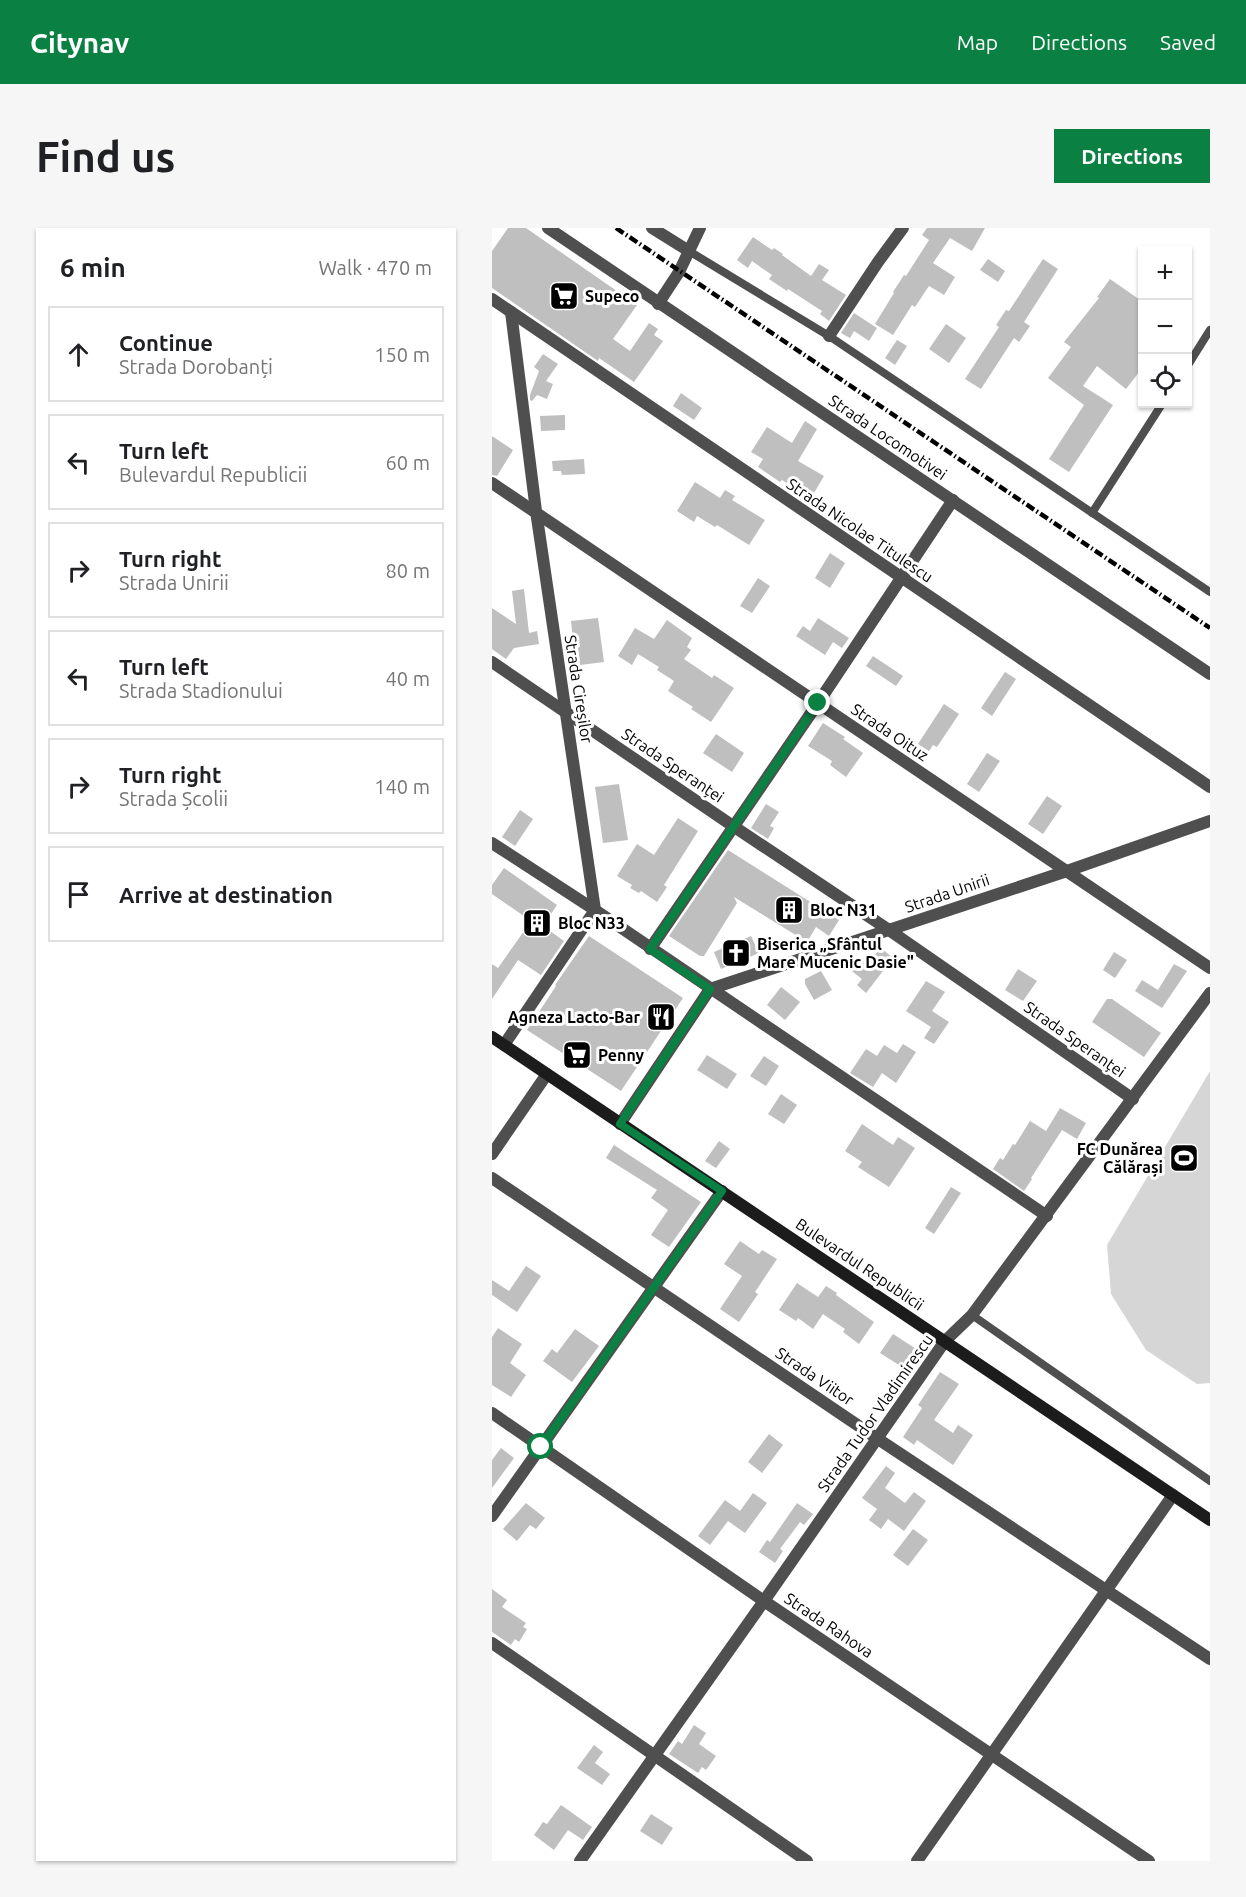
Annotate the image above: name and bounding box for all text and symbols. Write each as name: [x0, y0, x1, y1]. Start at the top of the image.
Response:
text: Citynav: [30, 27, 129, 58]
text: Map: [957, 30, 998, 54]
text: Directions: [1031, 30, 1127, 54]
text: Saved: [1160, 30, 1216, 54]
button: Directions: [1054, 129, 1210, 183]
text: Find us: [36, 133, 175, 180]
map controls: [1138, 246, 1192, 408]
button: +: [1138, 246, 1192, 300]
text: 6 min: [60, 253, 126, 282]
text: Walk · 470 m: [319, 256, 432, 279]
supermarket icon: Supeco: [548, 280, 580, 312]
place label: Supeco: [585, 287, 639, 305]
button: −: [1138, 300, 1192, 354]
text: Continue: [119, 330, 213, 355]
icon: ahead: [62, 338, 95, 371]
text: 150 m: [374, 343, 430, 366]
button: locate: [1138, 354, 1192, 408]
text: Strada Dorobanți: [119, 355, 273, 378]
street label: Strada Locomotivei: [826, 391, 950, 483]
text: Turn left: [119, 438, 209, 463]
icon: left: [62, 446, 95, 479]
text: 60 m: [386, 451, 430, 474]
text: Bulevardul Republicii: [119, 463, 307, 486]
street label: Strada Nicolae Titulescu: [784, 474, 936, 586]
text: Turn right: [119, 546, 221, 571]
icon: right: [62, 554, 95, 587]
text: 80 m: [386, 559, 430, 582]
text: Strada Unirii: [119, 571, 229, 594]
street label: Strada Cireșilor: [562, 634, 596, 744]
text: Turn left: [119, 654, 209, 679]
icon: left: [62, 662, 95, 695]
text: 40 m: [386, 667, 430, 690]
text: Strada Stadionului: [119, 679, 283, 702]
route end: [804, 689, 830, 715]
street label: Strada Oituz: [848, 700, 932, 764]
street label: Strada Speranței: [619, 724, 727, 806]
text: Turn right: [119, 762, 221, 787]
icon: right: [62, 770, 95, 803]
text: 140 m: [374, 775, 430, 798]
text: Strada Școlii: [119, 787, 228, 810]
street label: Strada Unirii: [902, 870, 992, 916]
icon: arrive: [62, 878, 95, 911]
text: Arrive at destination: [119, 882, 333, 907]
building icon: Bloc N31: [773, 894, 805, 926]
place label: Bloc N31: [810, 901, 877, 919]
building icon: Bloc N33: [521, 907, 553, 939]
place label: Bloc N33: [558, 914, 625, 932]
place label: Biserica „Sfântul Mare Mucenic Dasie": [757, 935, 914, 971]
church icon: Biserica „Sfântul Mare Mucenic Dasie": [720, 937, 752, 969]
street label: Strada Speranței: [1021, 997, 1129, 1081]
restaurant icon: Agneza Lacto-Bar: [645, 1001, 677, 1033]
place label: Agneza Lacto-Bar: [508, 1008, 640, 1026]
supermarket icon: Penny: [561, 1039, 593, 1071]
place label: Penny: [598, 1046, 645, 1064]
place label: FC Dunărea Călărași: [1077, 1140, 1163, 1177]
sports icon: FC Dunărea Călărași: [1168, 1142, 1200, 1174]
street label: Bulevardul Republicii: [793, 1214, 927, 1314]
street label: Strada Tudor Vladimirescu: [814, 1331, 936, 1495]
street label: Strada Viitor: [773, 1343, 857, 1409]
route start: [527, 1433, 553, 1459]
street label: Strada Rahova: [781, 1589, 877, 1661]

